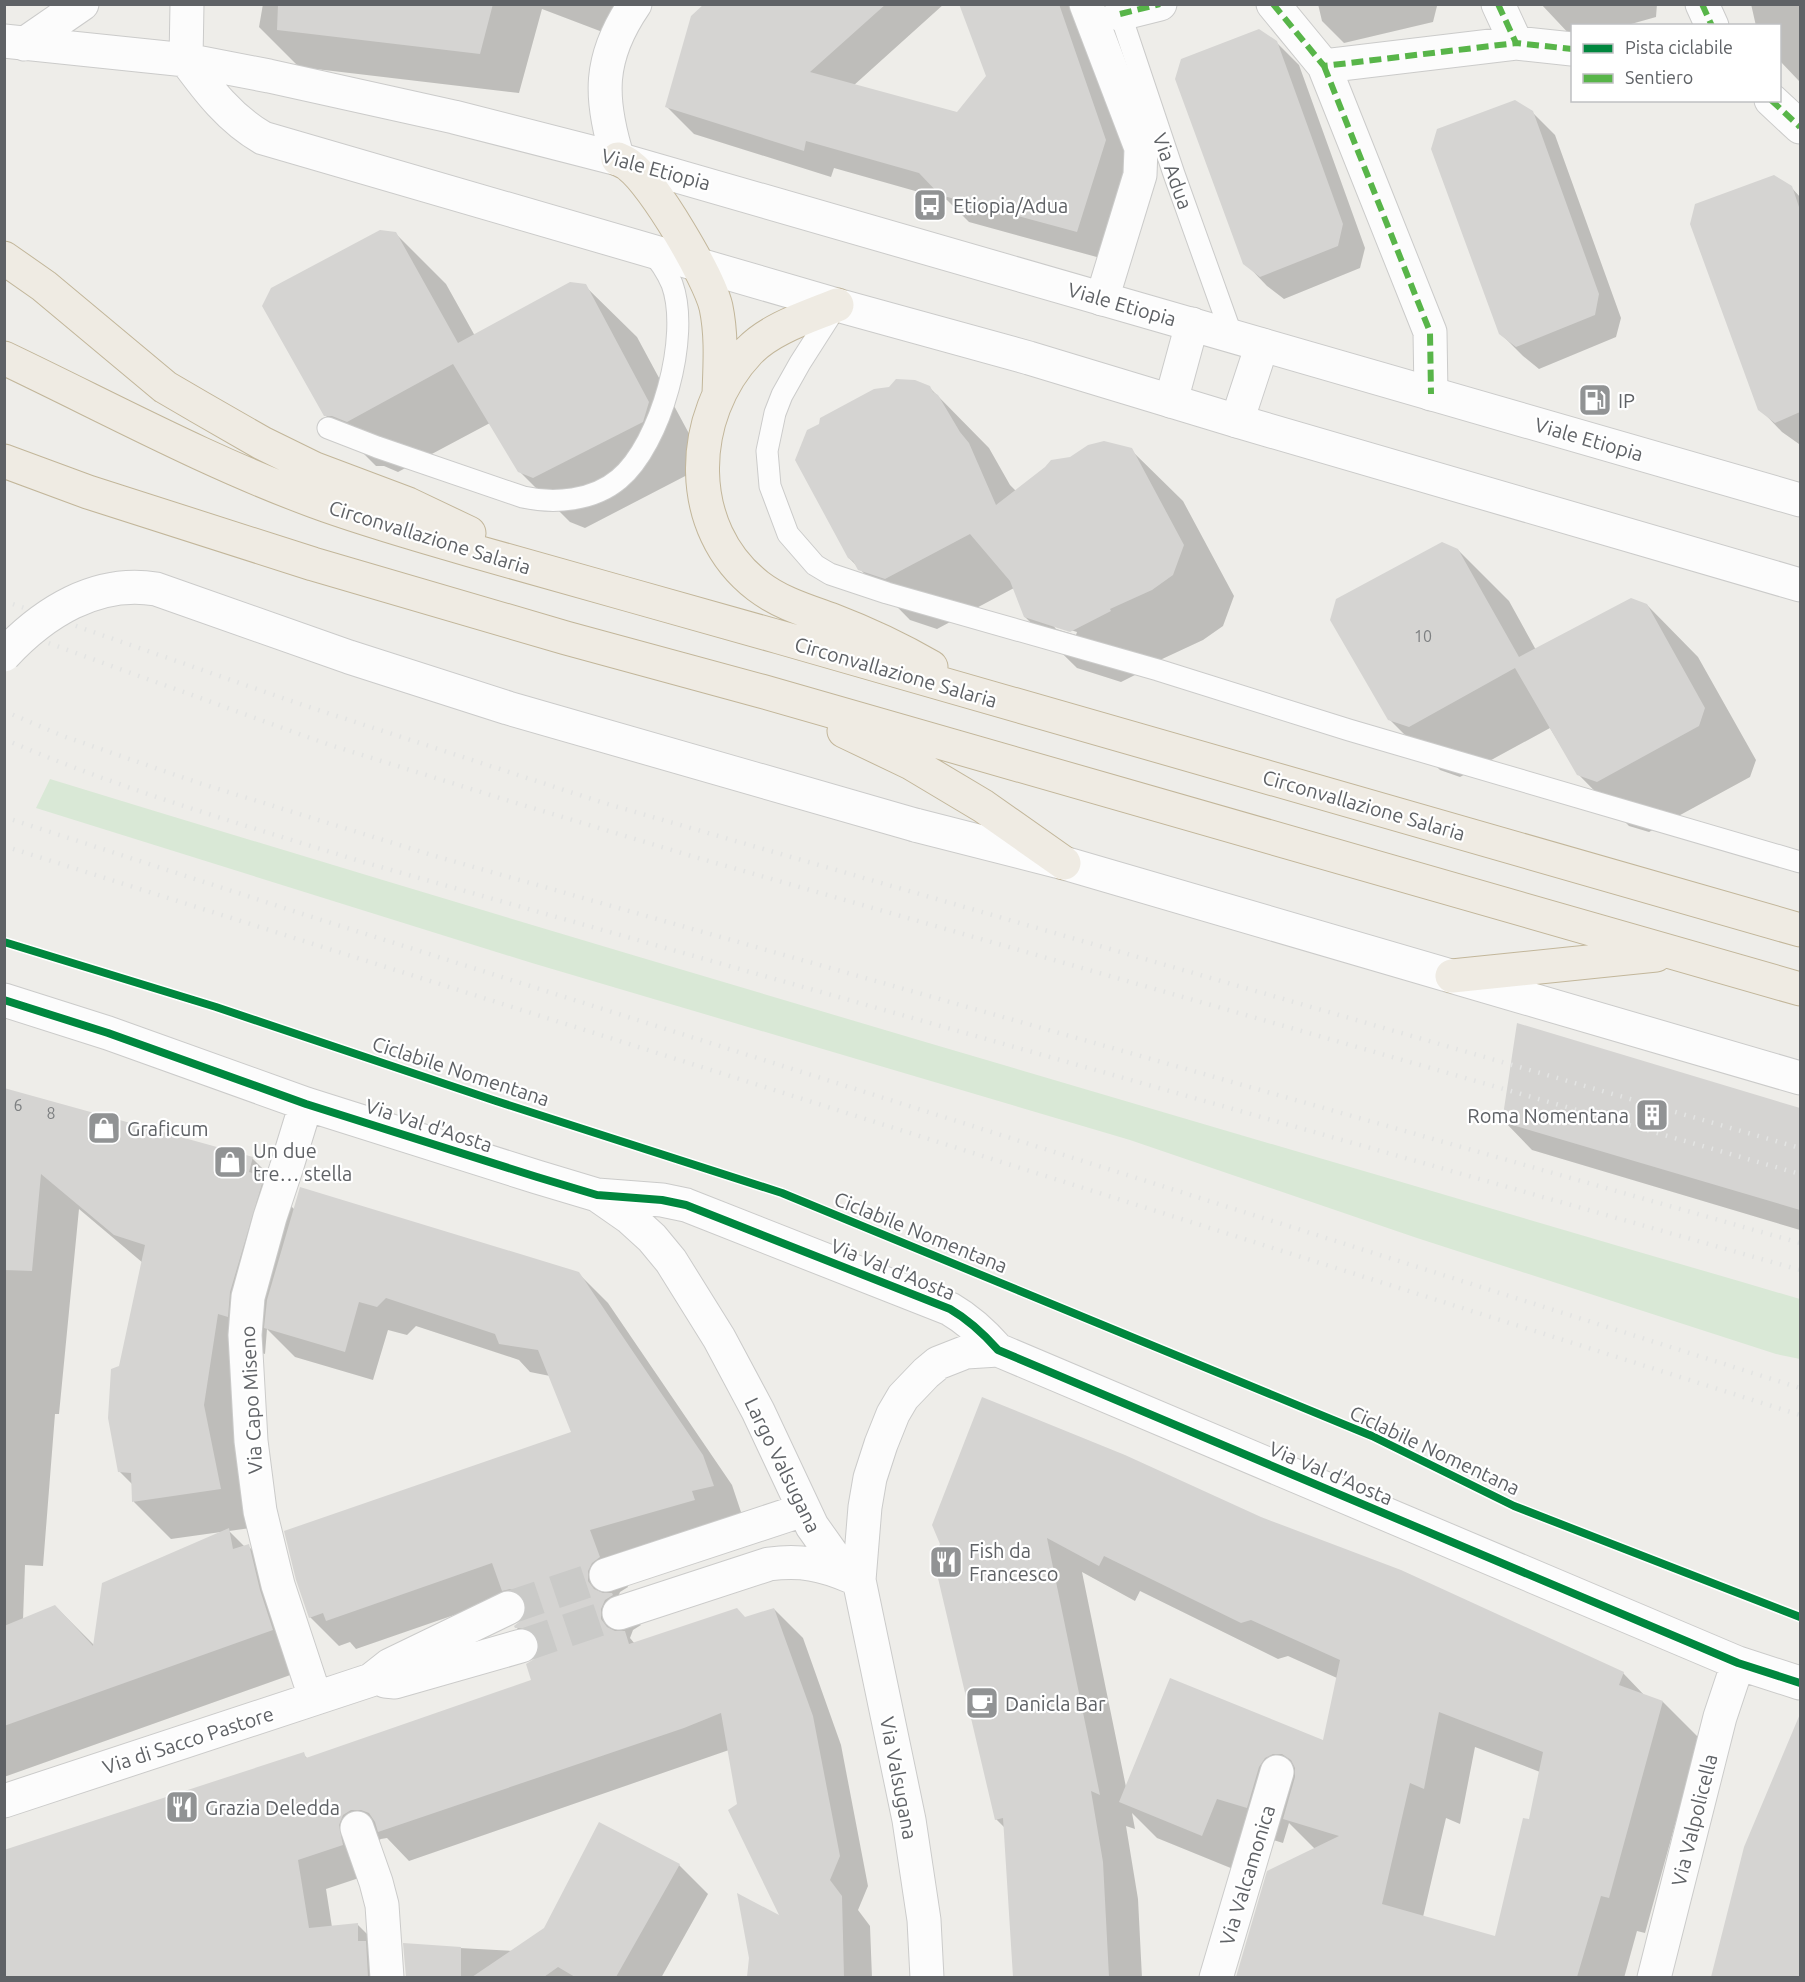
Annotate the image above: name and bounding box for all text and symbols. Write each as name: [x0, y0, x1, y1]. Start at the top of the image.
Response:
legend: [1571, 24, 1781, 102]
text: Pista ciclabile: [1625, 37, 1733, 57]
text: Sentiero: [1625, 67, 1693, 87]
street label: Via Adua: [1149, 130, 1197, 212]
street label: Viale Etiopia: [599, 143, 713, 195]
bus stop icon: Etiopia/Adua: [912, 187, 948, 223]
place label: Etiopia/Adua: [953, 194, 1068, 217]
street label: Viale Etiopia: [1065, 278, 1179, 330]
fuel station icon: IP: [1577, 382, 1613, 418]
place label: IP: [1618, 389, 1635, 412]
street label: Viale Etiopia: [1532, 413, 1646, 465]
street label: Circonvallazione Salaria: [326, 495, 534, 579]
house number: 10: [1414, 627, 1432, 645]
street label: Circonvallazione Salaria: [792, 632, 1000, 712]
street label: Circonvallazione Salaria: [1260, 765, 1468, 845]
street label: Ciclabile Nomentana: [370, 1031, 552, 1111]
street label: Via Val d'Aosta: [363, 1094, 495, 1156]
house number: 6: [13, 1096, 23, 1114]
building icon: Roma Nomentana: [1634, 1097, 1670, 1133]
house number: 8: [46, 1104, 56, 1122]
place label: Roma Nomentana: [1467, 1104, 1629, 1127]
shop icon: Graficum: [86, 1110, 122, 1146]
place label: Graficum: [127, 1117, 209, 1140]
place label: Un due tre… stella: [253, 1139, 352, 1185]
shop icon: Un due tre… stella: [212, 1144, 248, 1180]
street label: Ciclabile Nomentana: [831, 1187, 1011, 1277]
street label: Via Val d'Aosta: [827, 1234, 959, 1304]
street label: Via Capo Miseno: [236, 1325, 266, 1475]
street label: Largo Valsugana: [740, 1394, 826, 1536]
street label: Ciclabile Nomentana: [1346, 1401, 1524, 1499]
street label: Via Val d'Aosta: [1266, 1437, 1396, 1509]
place label: Fish da Francesco: [969, 1539, 1058, 1585]
restaurant icon: Fish da Francesco: [928, 1544, 964, 1580]
cafe icon: Danicla Bar: [964, 1685, 1000, 1721]
place label: Danicla Bar: [1005, 1692, 1106, 1715]
street label: Via di Sacco Pastore: [100, 1701, 276, 1779]
street label: Via Valsugana: [876, 1715, 922, 1841]
street label: Via Valpolicella: [1666, 1751, 1722, 1889]
restaurant icon: Grazia Deledda: [164, 1789, 200, 1825]
place label: Grazia Deledda: [205, 1796, 340, 1819]
street label: Via Valcamonica: [1215, 1802, 1279, 1948]

